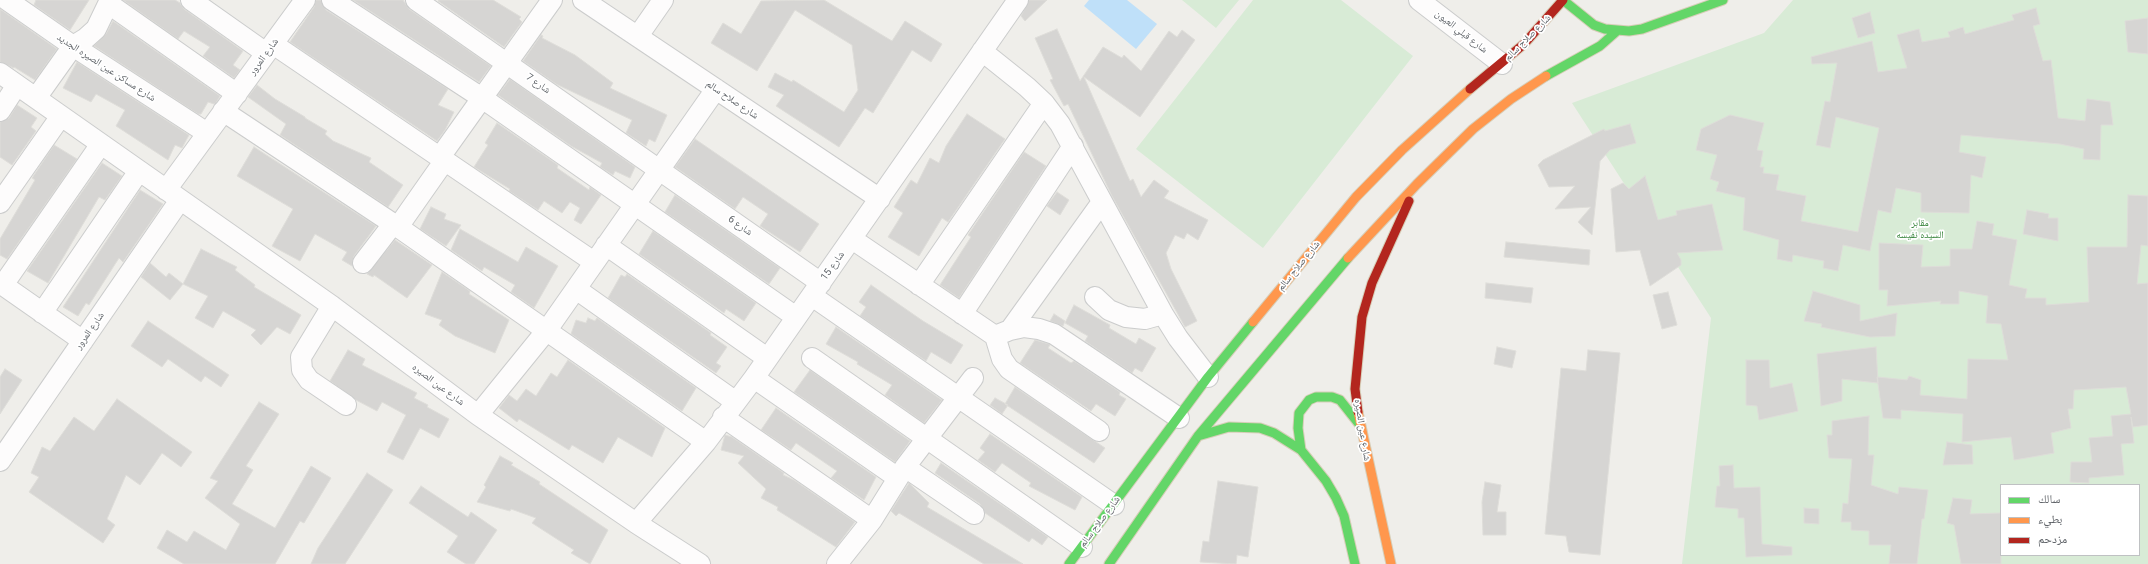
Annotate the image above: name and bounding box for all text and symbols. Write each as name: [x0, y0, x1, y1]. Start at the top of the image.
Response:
street label: شارع قبلي العيون: [1432, 8, 1490, 56]
street label: شارع صلاح سالم: [1502, 12, 1554, 64]
street label: شارع مساكن عين الصيره الجديد: [54, 32, 158, 104]
street label: شارع المرور: [247, 36, 281, 78]
street label: شارع 7: [523, 71, 553, 97]
street label: شارع صلاح سالم: [703, 78, 761, 122]
street label: شارع 6: [725, 213, 755, 239]
park label: مقابر السيده نفيسه: [1896, 217, 1944, 240]
street label: شارع صلاح سالم: [1275, 239, 1323, 293]
street label: شارع 15: [819, 249, 847, 283]
street label: شارع المرور: [73, 310, 107, 352]
street label: شارع عين الصيره: [409, 361, 467, 409]
street label: شارع عين الصيره: [1351, 398, 1373, 462]
legend: [2000, 484, 2140, 556]
text: سالك: [2038, 492, 2060, 506]
street label: شارع صلاح سالم: [1077, 494, 1123, 550]
text: بطيء: [2038, 512, 2062, 526]
text: مزدحم: [2038, 532, 2067, 546]

